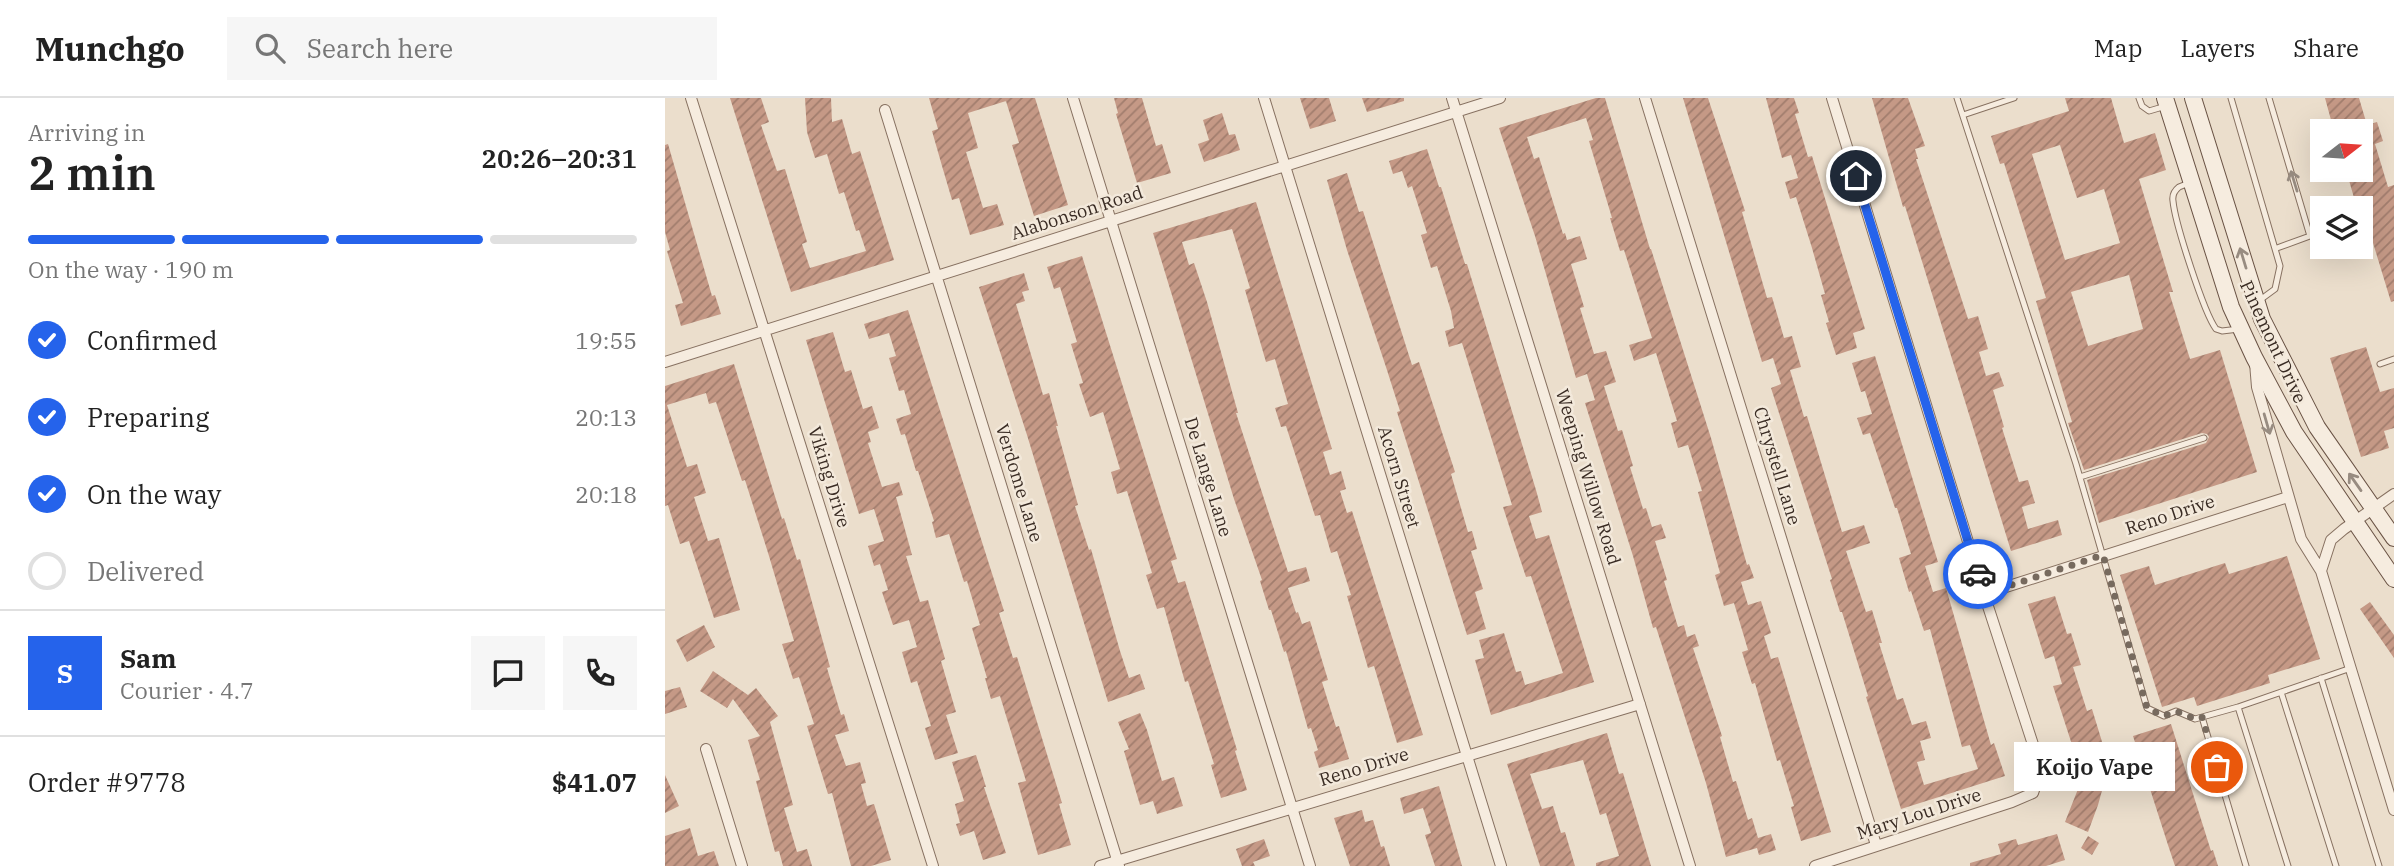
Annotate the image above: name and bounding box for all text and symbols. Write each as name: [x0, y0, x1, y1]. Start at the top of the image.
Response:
search box: [227, 17, 717, 80]
text: Munchgo: [35, 27, 185, 70]
icon: search: [251, 29, 289, 67]
text: Search here: [307, 31, 453, 65]
text: Map: [2094, 32, 2142, 64]
text: Layers: [2180, 32, 2255, 64]
text: Share: [2293, 32, 2359, 64]
text: Arriving in: [28, 117, 145, 147]
north arrow: [2310, 119, 2373, 182]
map controls: [2310, 119, 2373, 259]
text: 20:26–20:31: [481, 141, 637, 175]
text: 2 min: [28, 143, 156, 203]
pin: [1826, 146, 1886, 206]
icon: home: [1837, 157, 1875, 195]
one-way arrow: [2286, 171, 2299, 193]
street label: Alabonson Road: [1008, 180, 1146, 245]
button: layers: [2310, 196, 2373, 259]
one-way arrow: [2236, 248, 2248, 270]
text: On the way · 190 m: [28, 254, 234, 284]
street label: Pinemont Drive: [2235, 277, 2312, 407]
icon: check: [28, 321, 66, 359]
text: Confirmed: [87, 323, 218, 357]
text: 19:55: [575, 325, 637, 355]
street label: Weeping Willow Road: [1551, 386, 1626, 568]
icon: check: [28, 398, 66, 436]
text: Preparing: [87, 400, 209, 434]
text: 20:13: [575, 402, 637, 432]
street label: Chrystell Lane: [1749, 404, 1806, 528]
one-way arrow: [2262, 412, 2275, 434]
street label: De Lange Lane: [1179, 414, 1238, 539]
street label: Verdome Lane: [991, 421, 1048, 545]
street label: Acorn Street: [1373, 423, 1426, 531]
street label: Viking Drive: [803, 424, 856, 530]
one-way arrow: [2348, 473, 2362, 492]
icon: check: [28, 475, 66, 513]
text: On the way: [87, 477, 221, 511]
text: 20:18: [575, 479, 637, 509]
street label: Reno Drive: [2122, 489, 2218, 540]
courier: [1943, 539, 2013, 609]
text: Delivered: [87, 554, 204, 588]
icon: car: [1959, 555, 1997, 593]
button: chat: [471, 636, 545, 710]
button: phone: [563, 636, 637, 710]
text: Sam: [120, 641, 176, 675]
text: S: [57, 656, 73, 690]
text: Courier · 4.7: [120, 675, 254, 705]
pin: [2187, 737, 2247, 797]
street label: Reno Drive: [1316, 742, 1412, 791]
callout: Koijo Vape: [2014, 742, 2175, 792]
icon: bag: [2198, 748, 2236, 786]
text: Koijo Vape: [2036, 751, 2153, 781]
text: Order #9778: [28, 765, 186, 799]
text: $41.07: [552, 765, 637, 799]
street label: Mary Lou Drive: [1854, 783, 1984, 844]

